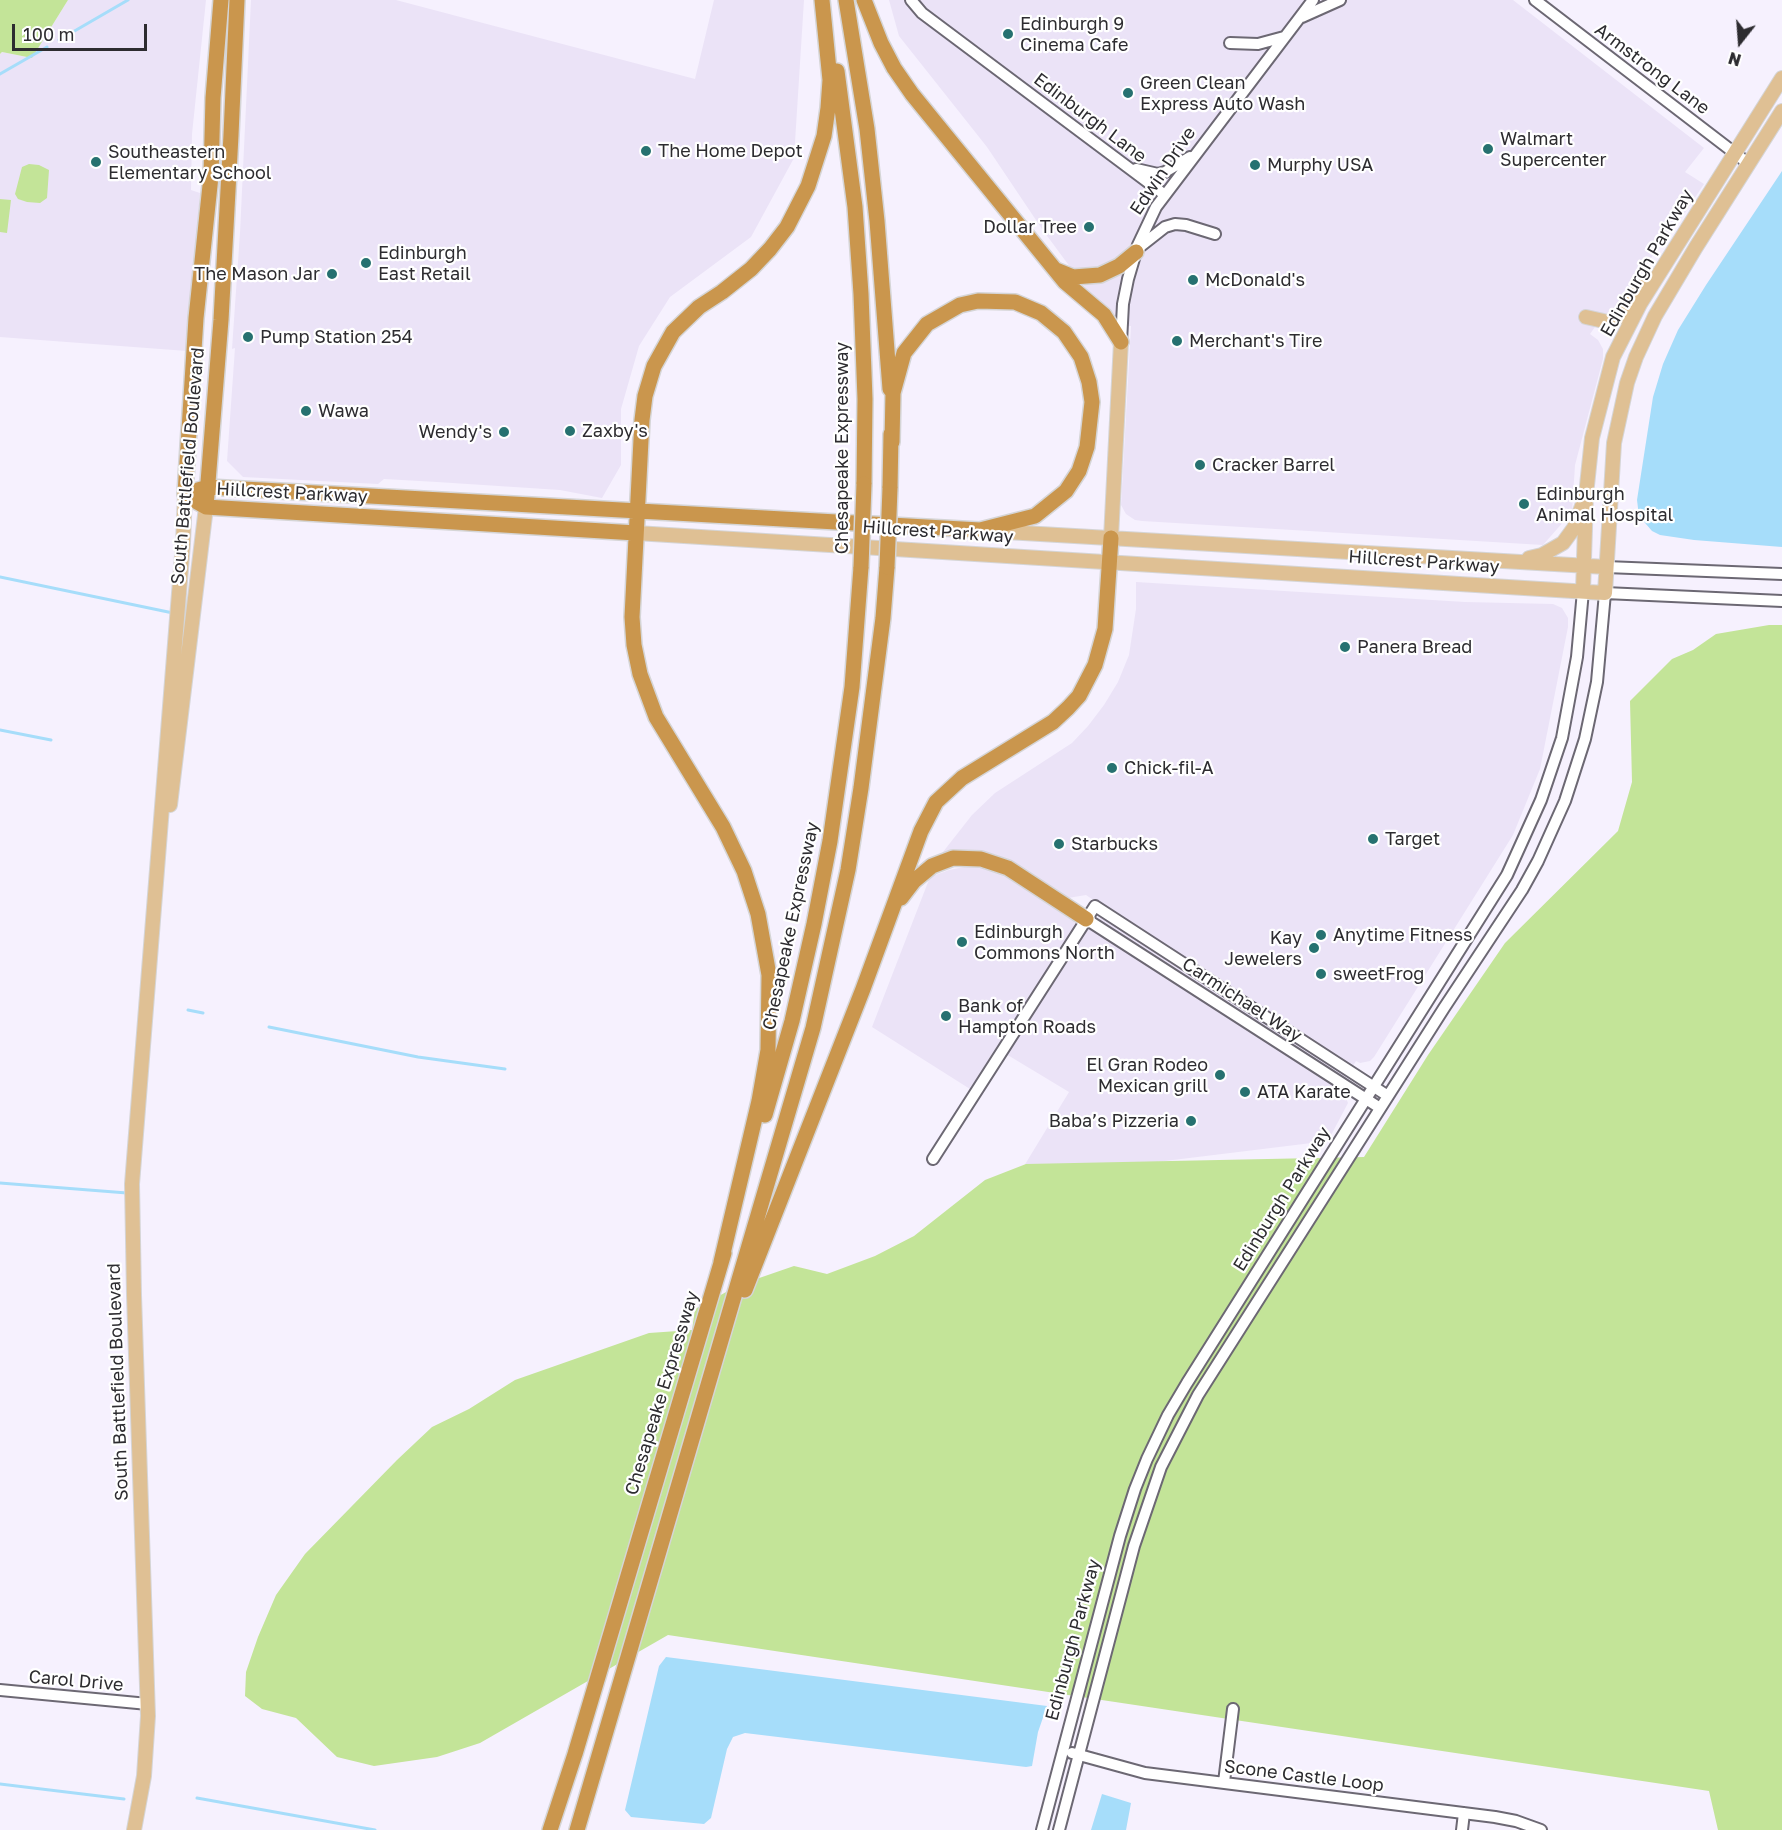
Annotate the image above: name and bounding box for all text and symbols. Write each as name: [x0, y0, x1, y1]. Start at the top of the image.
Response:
scale bar: [15, 12, 150, 50]
north arrow: [1710, 12, 1770, 72]
place label: Edinburgh 9 Cinema Cafe: [1020, 13, 1128, 56]
street label: Armstrong Lane: [1590, 19, 1714, 119]
text: 100 m: [23, 23, 74, 45]
marker: Edinburgh 9 Cinema Cafe: [1001, 27, 1015, 41]
text: N: [1726, 48, 1743, 71]
street label: Edinburgh Lane: [1029, 69, 1151, 167]
place label: Green Clean Express Auto Wash: [1140, 72, 1305, 115]
marker: Green Clean Express Auto Wash: [1121, 86, 1135, 100]
street label: Edwin Drive: [1126, 123, 1200, 219]
place label: Walmart Supercenter: [1500, 128, 1607, 170]
place label: The Home Depot: [658, 140, 803, 162]
place label: Southeastern Elementary School: [108, 141, 272, 184]
marker: Walmart Supercenter: [1481, 142, 1495, 156]
marker: The Home Depot: [639, 144, 653, 158]
place label: Murphy USA: [1267, 154, 1373, 176]
marker: Southeastern Elementary School: [89, 155, 103, 169]
marker: Murphy USA: [1248, 158, 1262, 172]
street label: Edinburgh Parkway: [1596, 186, 1698, 340]
place label: Dollar Tree: [983, 216, 1077, 238]
marker: Dollar Tree: [1082, 220, 1096, 234]
place label: Edinburgh East Retail: [378, 242, 471, 284]
marker: Edinburgh East Retail: [359, 256, 373, 270]
place label: The Mason Jar: [194, 263, 320, 285]
marker: The Mason Jar: [325, 267, 339, 281]
place label: McDonald's: [1205, 269, 1305, 291]
marker: McDonald's: [1186, 273, 1200, 287]
place label: Pump Station 254: [260, 326, 413, 348]
marker: Pump Station 254: [241, 330, 255, 344]
place label: Merchant's Tire: [1189, 330, 1322, 352]
marker: Merchant's Tire: [1170, 334, 1184, 348]
street label: Chesapeake Expressway: [831, 342, 853, 554]
street label: South Battlefield Boulevard: [167, 346, 209, 586]
place label: Wawa: [318, 400, 369, 422]
marker: Wawa: [299, 404, 313, 418]
place label: Zaxby's: [582, 420, 648, 442]
place label: Wendy's: [419, 421, 492, 443]
marker: Zaxby's: [563, 424, 577, 438]
marker: Wendy's: [497, 425, 511, 439]
place label: Cracker Barrel: [1212, 454, 1335, 476]
marker: Cracker Barrel: [1193, 458, 1207, 472]
street label: Hillcrest Parkway: [216, 478, 368, 508]
place label: Edinburgh Animal Hospital: [1536, 483, 1673, 526]
marker: Edinburgh Animal Hospital: [1517, 497, 1531, 511]
street label: Hillcrest Parkway: [862, 516, 1014, 548]
street label: Hillcrest Parkway: [1348, 546, 1500, 578]
place label: Panera Bread: [1357, 636, 1472, 658]
marker: Panera Bread: [1338, 640, 1352, 654]
place label: Chick-fil-A: [1124, 757, 1214, 779]
marker: Chick-fil-A: [1105, 761, 1119, 775]
street label: Chesapeake Expressway: [758, 820, 824, 1032]
place label: Target: [1385, 828, 1440, 850]
marker: Target: [1366, 832, 1380, 846]
place label: Starbucks: [1071, 833, 1158, 855]
marker: Starbucks: [1052, 837, 1066, 851]
place label: Edinburgh Commons North: [974, 921, 1115, 964]
place label: Anytime Fitness: [1333, 924, 1473, 946]
place label: Kay Jewelers: [1224, 927, 1302, 970]
marker: Anytime Fitness: [1314, 928, 1328, 942]
marker: Edinburgh Commons North: [955, 935, 969, 949]
marker: Kay Jewelers: [1307, 941, 1321, 955]
street label: Carmichael Way: [1178, 953, 1306, 1047]
place label: sweetFrog: [1333, 963, 1424, 985]
marker: sweetFrog: [1314, 967, 1328, 981]
place label: Bank of Hampton Roads: [958, 995, 1096, 1038]
marker: Bank of Hampton Roads: [939, 1009, 953, 1023]
place label: El Gran Rodeo Mexican grill: [1086, 1054, 1208, 1096]
marker: El Gran Rodeo Mexican grill: [1213, 1068, 1227, 1082]
place label: ATA Karate: [1257, 1081, 1351, 1103]
marker: ATA Karate: [1238, 1085, 1252, 1099]
place label: Baba’s Pizzeria: [1049, 1110, 1179, 1132]
marker: Baba’s Pizzeria: [1184, 1114, 1198, 1128]
street label: Edinburgh Parkway: [1229, 1123, 1335, 1275]
street label: South Battlefield Boulevard: [103, 1263, 133, 1501]
street label: Chesapeake Expressway: [621, 1288, 703, 1498]
street label: Edinburgh Parkway: [1041, 1557, 1105, 1723]
street label: Carol Drive: [28, 1666, 124, 1696]
street label: Scone Castle Loop: [1223, 1755, 1385, 1797]

